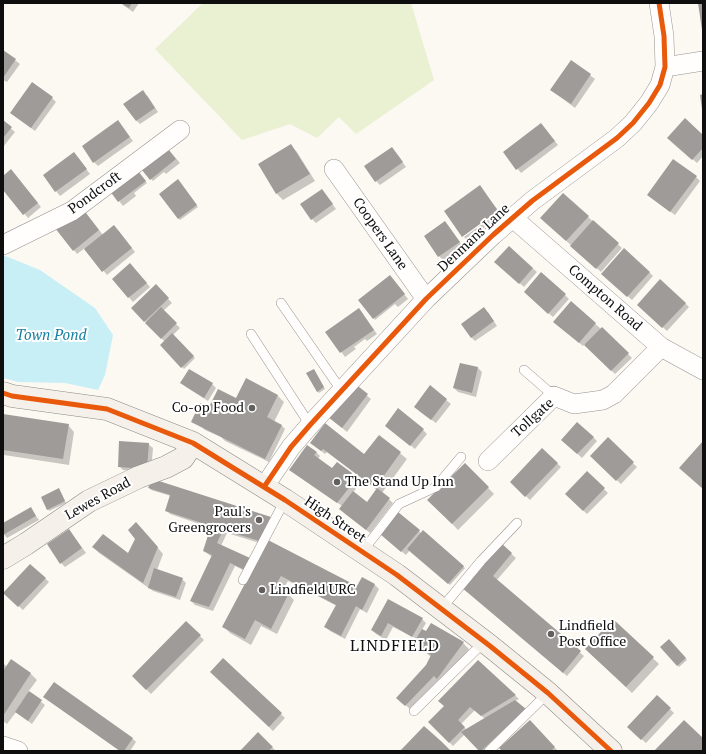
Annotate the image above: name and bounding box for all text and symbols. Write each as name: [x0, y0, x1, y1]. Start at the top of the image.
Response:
street label: Pondcroft: [65, 168, 125, 218]
street label: Coopers Lane: [349, 195, 411, 273]
street label: Denmans Lane: [435, 200, 513, 276]
street label: Compton Road: [565, 261, 645, 335]
water label: Town Pond: [15, 327, 87, 345]
street label: Tollgate: [509, 395, 557, 441]
place label: Co-op Food: [172, 400, 244, 416]
marker: Co-op Food: [247, 403, 257, 413]
street label: Lewes Road: [62, 474, 134, 524]
place label: The Stand Up Inn: [345, 474, 454, 490]
marker: The Stand Up Inn: [332, 477, 342, 487]
street label: High Street: [301, 493, 369, 547]
place label: Paul's Greengrocers: [168, 504, 251, 536]
marker: Paul's Greengrocers: [254, 515, 264, 525]
place label: Lindfield URC: [270, 582, 356, 598]
marker: Lindfield URC: [257, 585, 267, 595]
place label: Lindfield Post Office: [559, 618, 626, 650]
marker: Lindfield Post Office: [546, 629, 556, 639]
district label: LINDFIELD: [350, 636, 440, 656]

